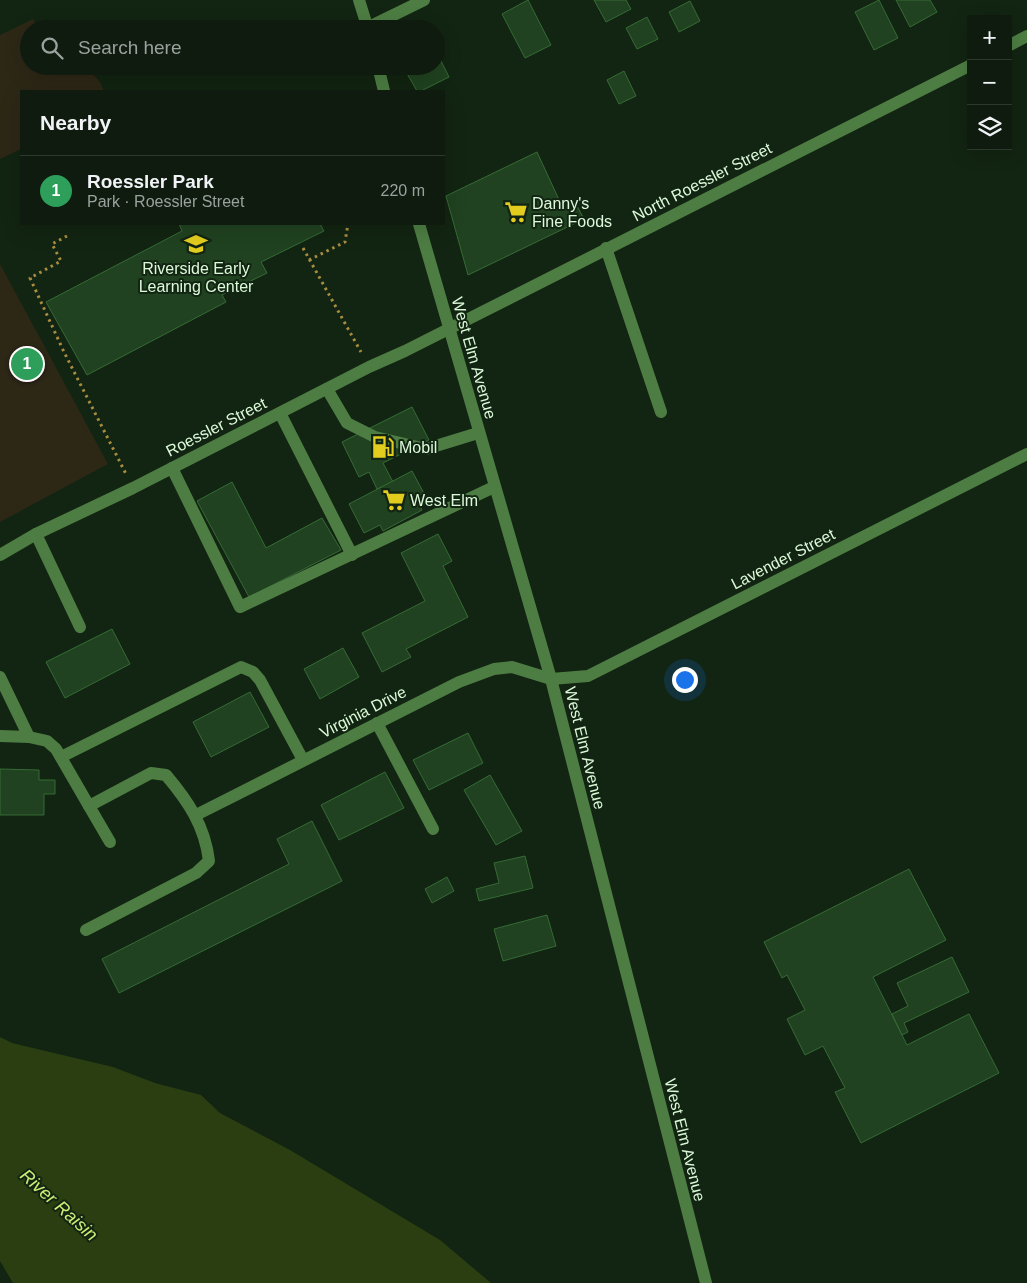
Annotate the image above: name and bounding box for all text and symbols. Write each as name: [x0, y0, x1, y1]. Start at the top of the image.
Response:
map controls: [967, 15, 1012, 150]
button: +: [967, 15, 1012, 60]
search box: [20, 20, 445, 75]
icon: search: [38, 34, 66, 62]
text: Search here: [78, 37, 182, 58]
button: −: [967, 60, 1012, 105]
button: layers: [967, 105, 1012, 150]
text: Nearby: [40, 111, 111, 134]
street label: North Roessler Street: [630, 139, 775, 224]
text: Roessler Park: [87, 171, 214, 192]
text: 1: [52, 182, 60, 199]
text: 220 m: [381, 182, 425, 199]
text: Park · Roessler Street: [87, 193, 244, 210]
place label: Danny's Fine Foods: [532, 195, 612, 230]
supermarket icon: Danny's Fine Foods: [503, 199, 529, 225]
school or university icon: Riverside Early Learning Center: [183, 231, 209, 257]
place label: Riverside Early Learning Center: [139, 260, 254, 295]
street label: West Elm Avenue: [449, 295, 500, 421]
pin: 1: [11, 345, 43, 383]
street label: Roessler Street: [163, 394, 269, 460]
fuel station icon: Mobil: [370, 434, 396, 460]
place label: Mobil: [399, 439, 437, 456]
supermarket icon: West Elm: [381, 487, 407, 513]
place label: West Elm: [410, 492, 478, 509]
street label: Lavender Street: [728, 525, 838, 592]
your location: [672, 667, 698, 693]
street label: Virginia Drive: [317, 683, 409, 741]
street label: West Elm Avenue: [562, 685, 608, 811]
street label: West Elm Avenue: [662, 1077, 708, 1203]
water label: River Raisin: [16, 1165, 102, 1245]

